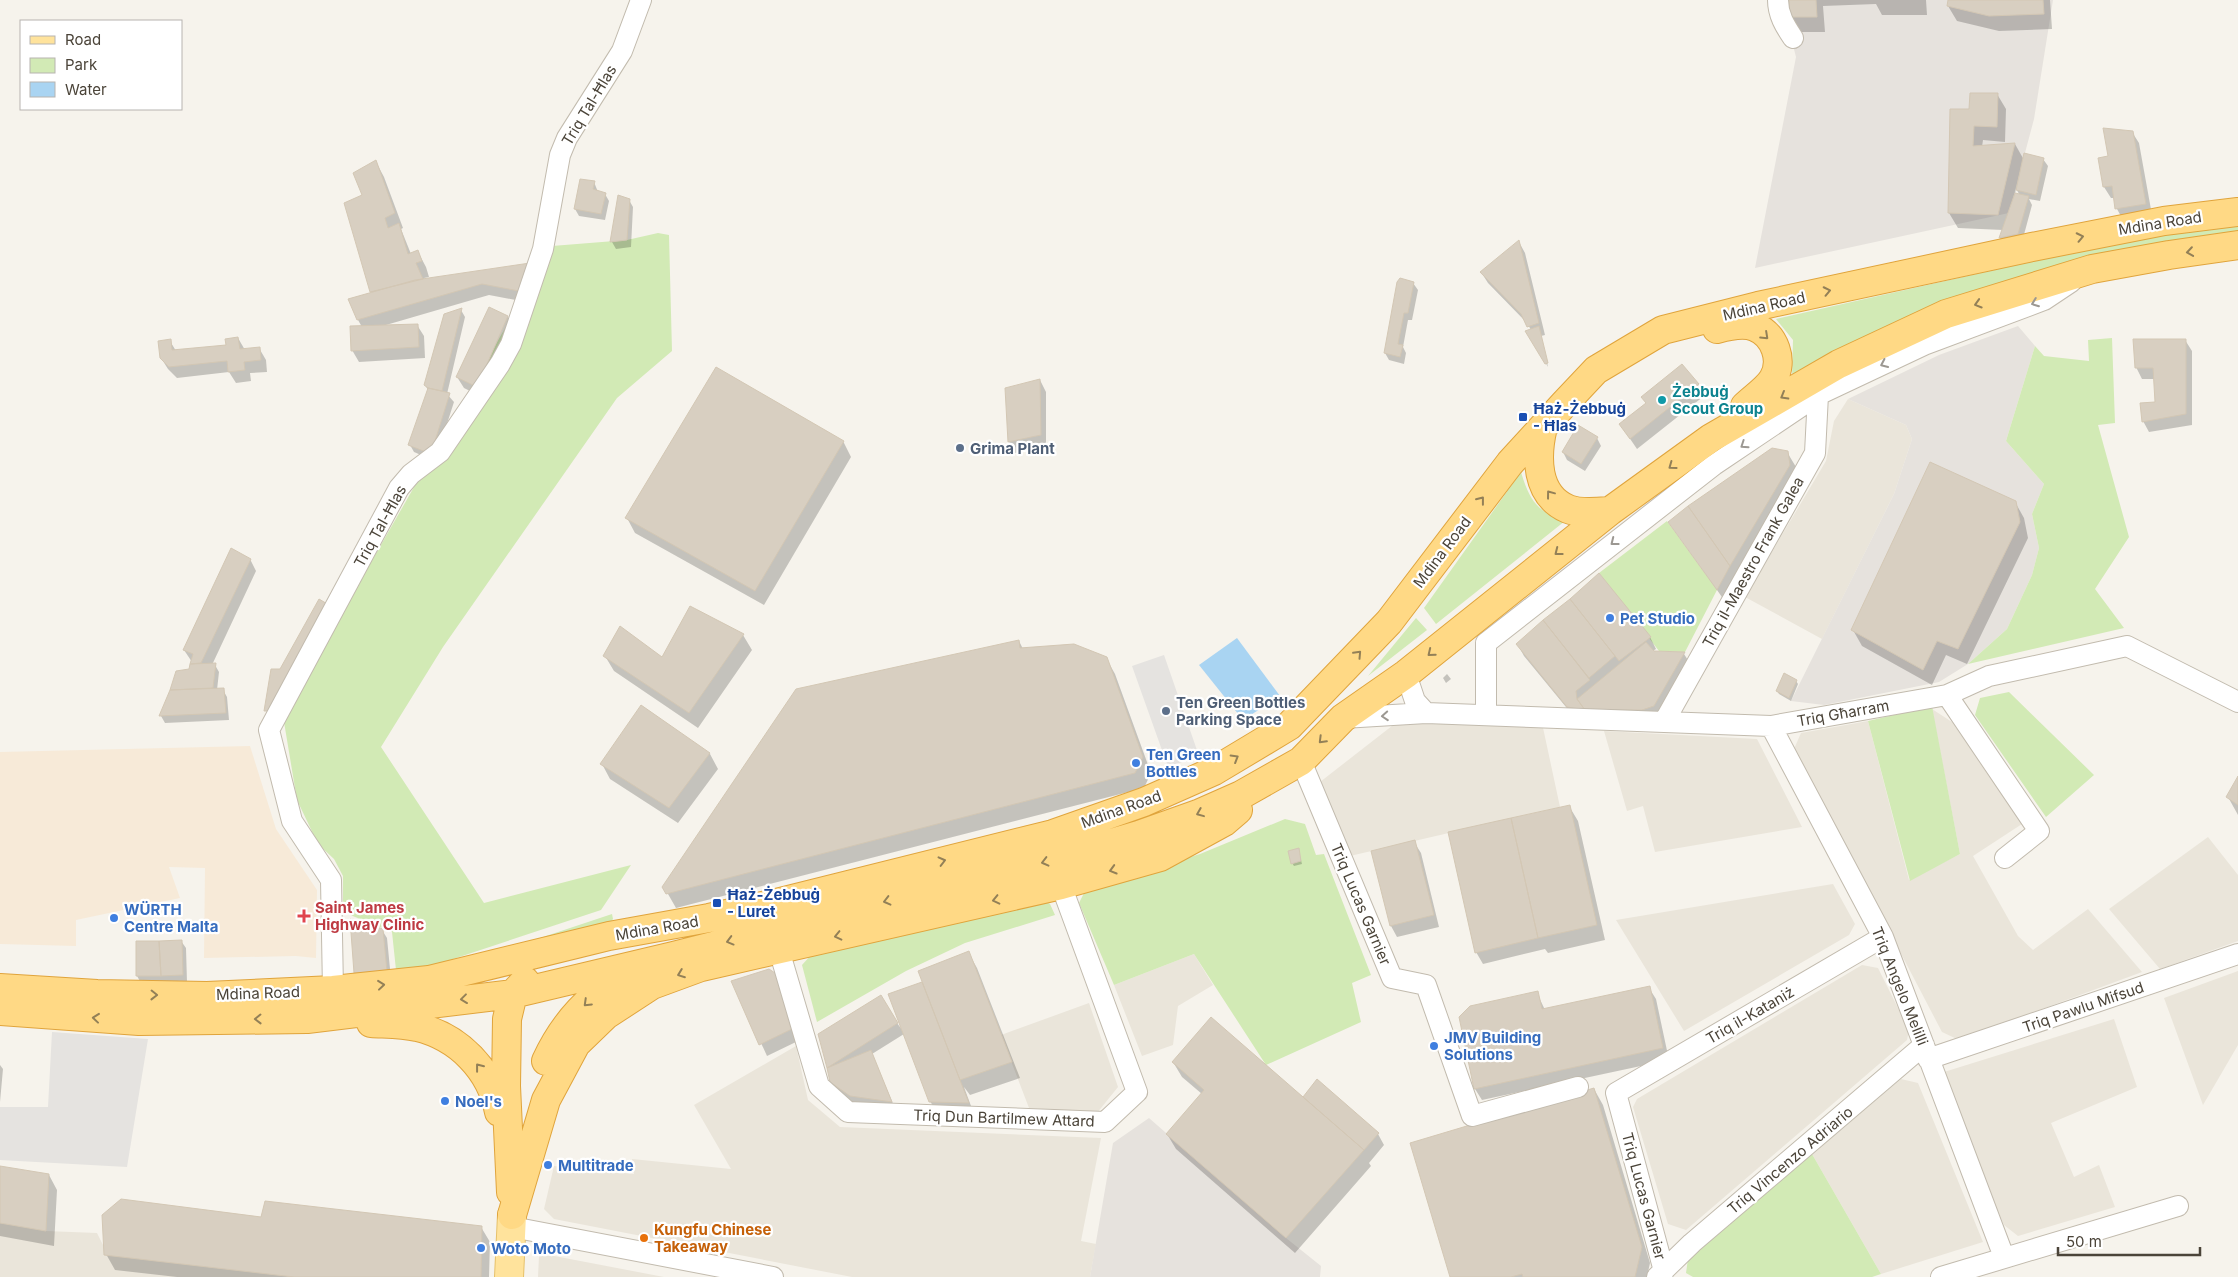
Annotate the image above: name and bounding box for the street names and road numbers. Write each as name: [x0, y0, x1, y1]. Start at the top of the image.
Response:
street label: Triq Tal-Ħlas: [557, 61, 621, 149]
street label: Mdina Road: [2117, 207, 2203, 239]
street label: Mdina Road: [1721, 287, 1807, 325]
street label: Triq il-Maestro Frank Galea: [1698, 473, 1808, 651]
street label: Triq Tal-Ħlas: [350, 482, 410, 570]
street label: Mdina Road: [1409, 513, 1475, 591]
street label: Triq Għarram: [1795, 696, 1891, 730]
street label: Mdina Road: [1078, 786, 1164, 832]
street label: Triq Lucas Garnier: [1327, 840, 1395, 968]
street label: Mdina Road: [614, 911, 700, 945]
street label: Triq Angelo Melilli: [1868, 924, 1932, 1048]
street label: Triq Pawlu Mifsud: [2020, 977, 2146, 1037]
street label: Mdina Road: [216, 982, 300, 1004]
street label: Triq il-Kataniż: [1703, 982, 1797, 1048]
street label: Triq Vincenzo Adriario: [1723, 1102, 1857, 1218]
street label: Triq Dun Bartilmew Attard: [913, 1105, 1095, 1131]
street label: Triq Lucas Garnier: [1618, 1130, 1670, 1262]

